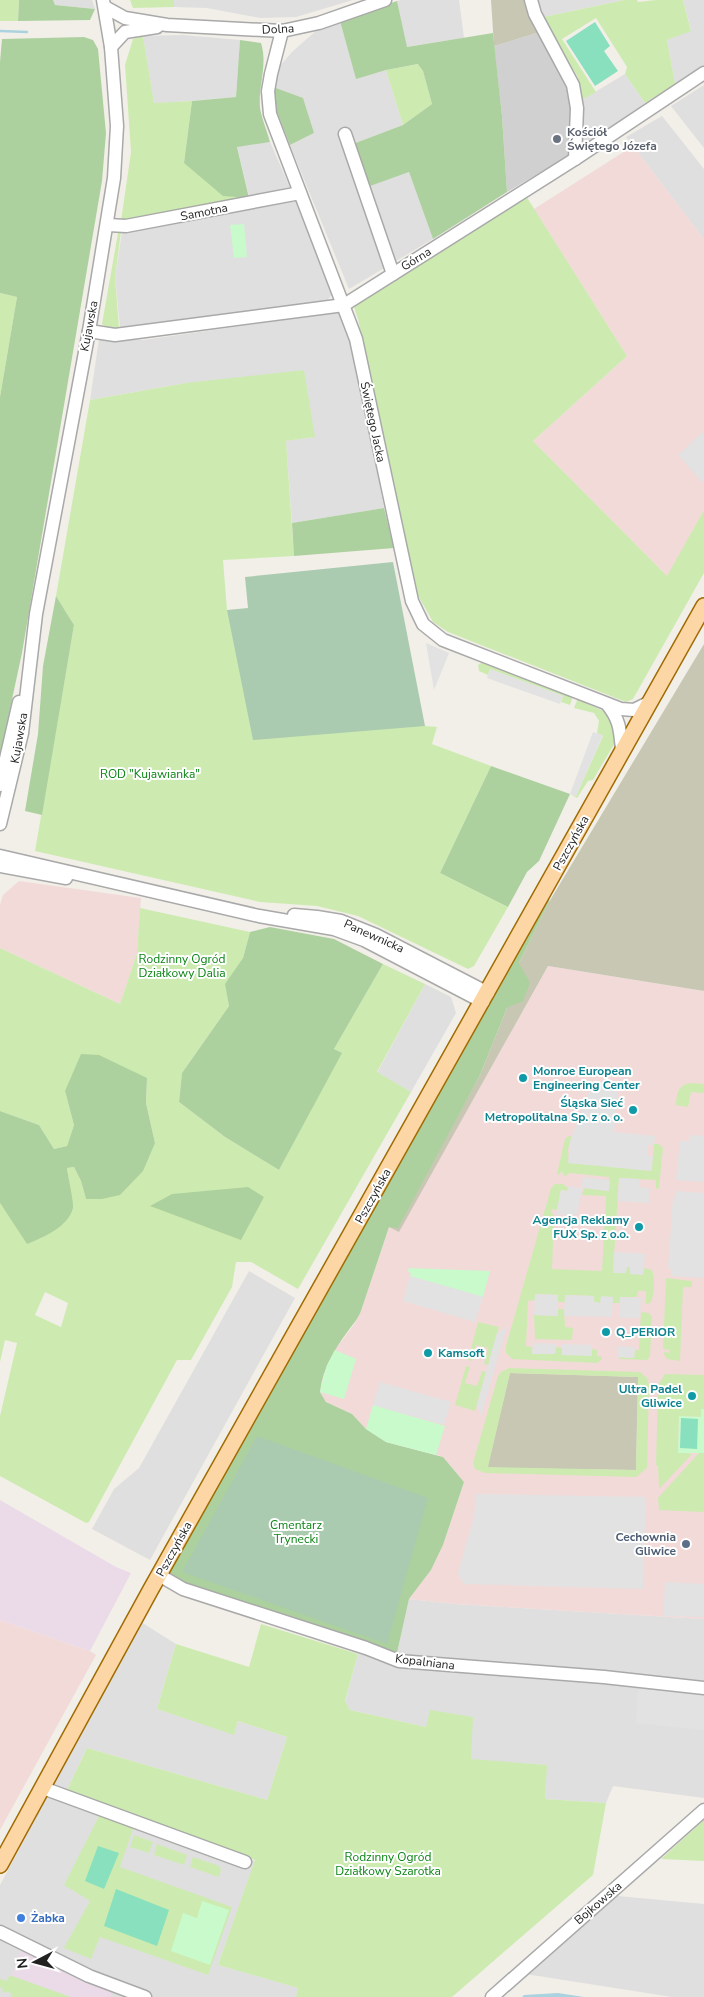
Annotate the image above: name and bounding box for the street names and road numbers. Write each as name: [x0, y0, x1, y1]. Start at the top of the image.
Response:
street label: Dolna: [261, 20, 295, 38]
street label: Samotna: [179, 200, 229, 224]
street label: Górna: [398, 244, 434, 274]
street label: Kujawska: [76, 299, 102, 353]
street label: Świętego Jacka: [357, 380, 389, 464]
street label: Kujawska: [7, 711, 31, 765]
street label: Pszczyńska: [549, 813, 593, 873]
street label: Panewnicka: [341, 916, 407, 956]
street label: Pszczyńska: [351, 1166, 395, 1226]
street label: Pszczyńska: [152, 1519, 196, 1579]
street label: Kopalniana: [394, 1650, 456, 1674]
street label: Bojkowska: [571, 1878, 625, 1928]

